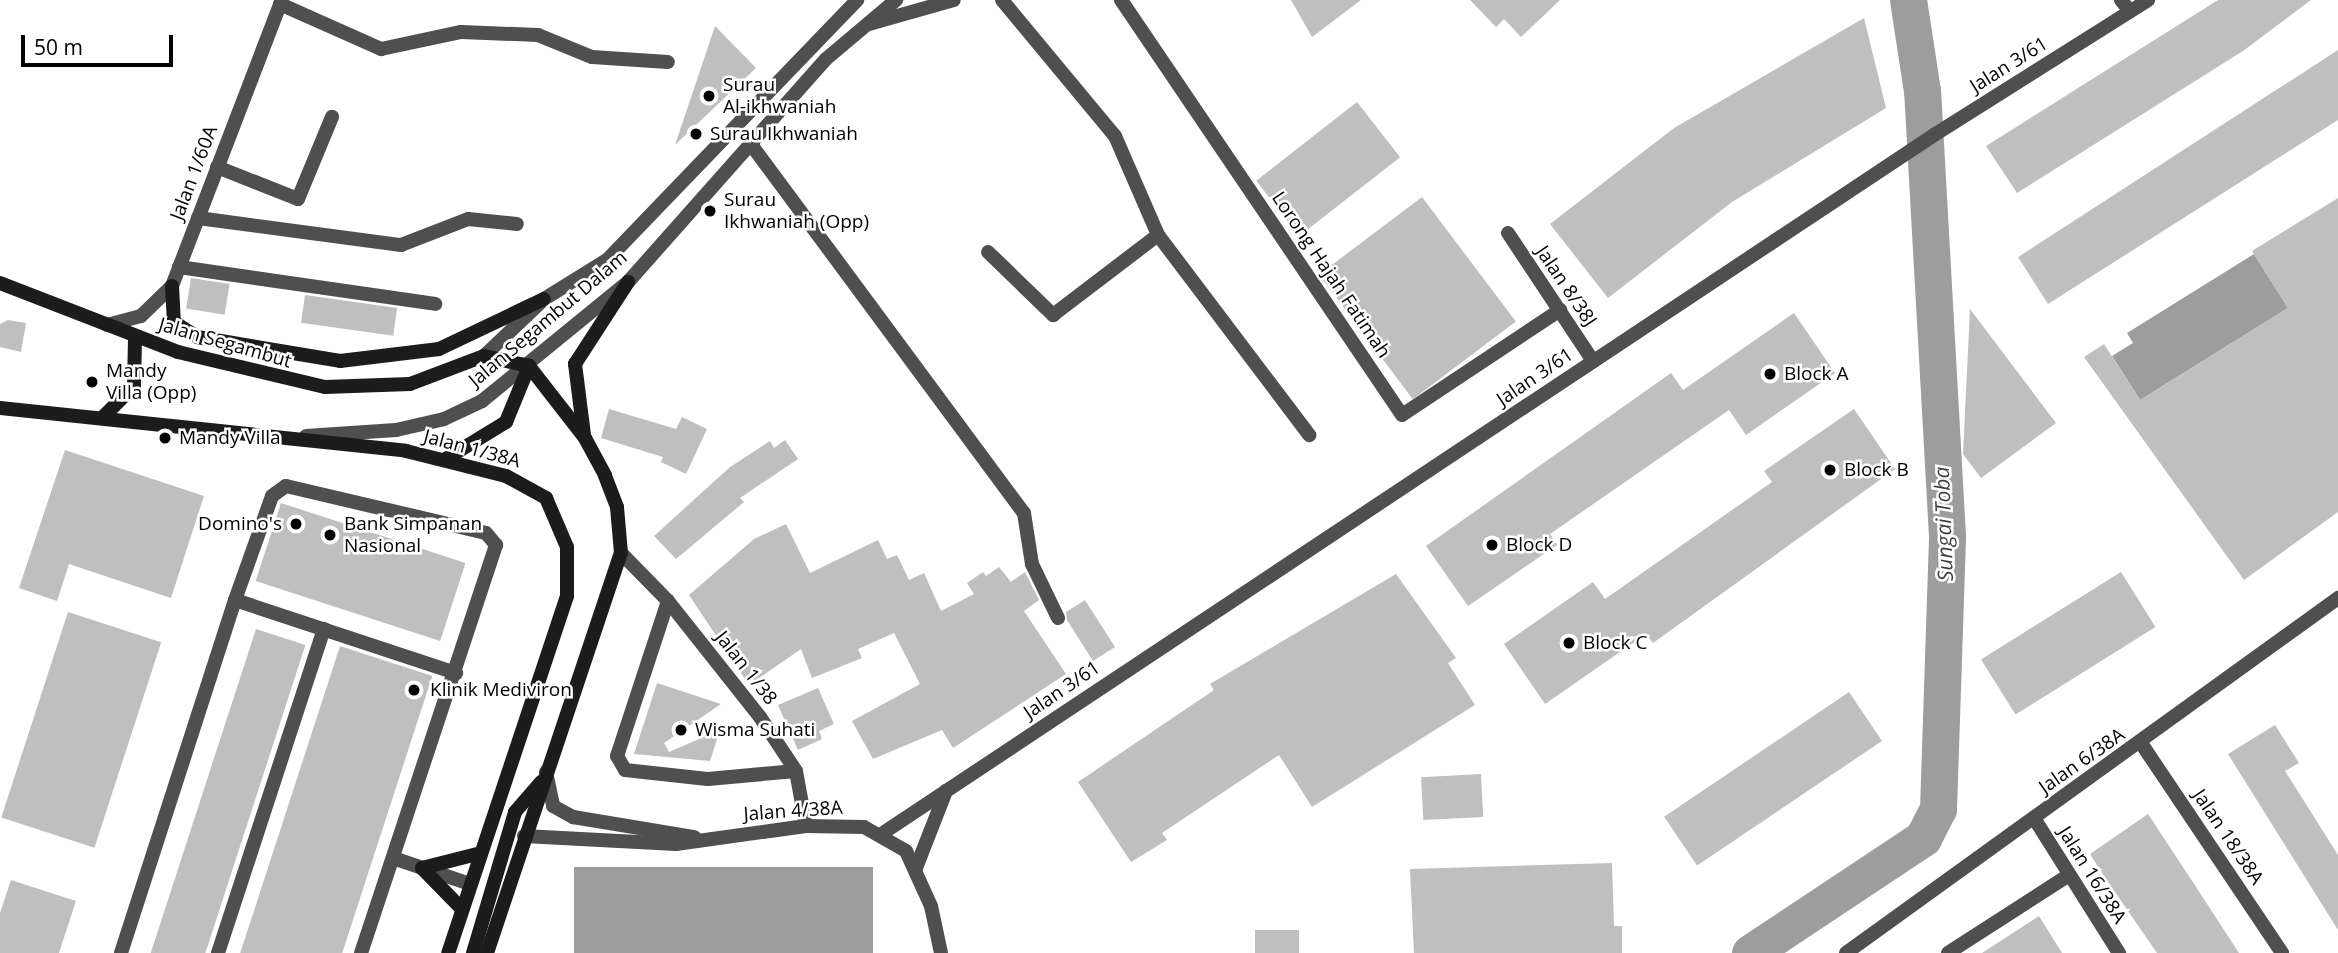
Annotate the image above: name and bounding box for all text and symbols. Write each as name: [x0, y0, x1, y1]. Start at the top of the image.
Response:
scale bar: [24, 21, 177, 65]
street label: Jalan 3/61: [1966, 32, 2052, 98]
text: 50 m: [34, 33, 83, 61]
place label: Surau Al-ikhwaniah: [723, 74, 836, 118]
marker: Surau Al-ikhwaniah: [701, 88, 717, 104]
street label: Jalan 1/60A: [166, 123, 222, 223]
place label: Surau Ikhwaniah: [710, 123, 858, 145]
marker: Surau Ikhwaniah: [688, 126, 704, 142]
street label: Lorong Hajah Fatimah: [1267, 188, 1395, 362]
place label: Surau Ikhwaniah (Opp): [724, 189, 869, 233]
marker: Surau Ikhwaniah (Opp): [702, 203, 718, 219]
street label: Jalan 8/38J: [1531, 241, 1601, 331]
street label: Jalan Segambut Dalam: [464, 246, 632, 392]
street label: Jalan Segambut: [156, 313, 294, 373]
street label: Jalan 3/61: [1492, 343, 1578, 411]
place label: Mandy Villa (Opp): [106, 360, 196, 404]
place label: Block A: [1784, 363, 1849, 385]
marker: Block A: [1762, 366, 1778, 382]
marker: Mandy Villa (Opp): [84, 374, 100, 390]
street label: Jalan 1/38A: [421, 425, 523, 473]
place label: Mandy Villa: [179, 427, 281, 449]
marker: Mandy Villa: [157, 430, 173, 446]
place label: Block B: [1844, 459, 1909, 481]
marker: Block B: [1822, 462, 1838, 478]
water label: Sungai Toba: [1928, 466, 1958, 582]
place label: Domino's: [198, 513, 282, 535]
place label: Bank Simpanan Nasional: [344, 513, 482, 557]
marker: Domino's: [288, 516, 304, 532]
marker: Bank Simpanan Nasional: [322, 527, 338, 543]
place label: Block D: [1506, 534, 1572, 556]
marker: Block D: [1484, 537, 1500, 553]
street label: Jalan 1/38: [710, 627, 782, 709]
place label: Block C: [1583, 632, 1647, 654]
marker: Block C: [1561, 635, 1577, 651]
street label: Jalan 3/61: [1019, 656, 1105, 724]
place label: Klinik Mediviron: [430, 679, 572, 701]
marker: Klinik Mediviron: [404, 680, 424, 700]
place label: Wisma Suhati: [695, 719, 815, 741]
marker: Wisma Suhati: [673, 722, 689, 738]
street label: Jalan 6/38A: [2035, 723, 2129, 799]
street label: Jalan 18/38A: [2188, 785, 2268, 889]
street label: Jalan 4/38A: [743, 796, 843, 826]
street label: Jalan 16/38A: [2053, 822, 2131, 928]

